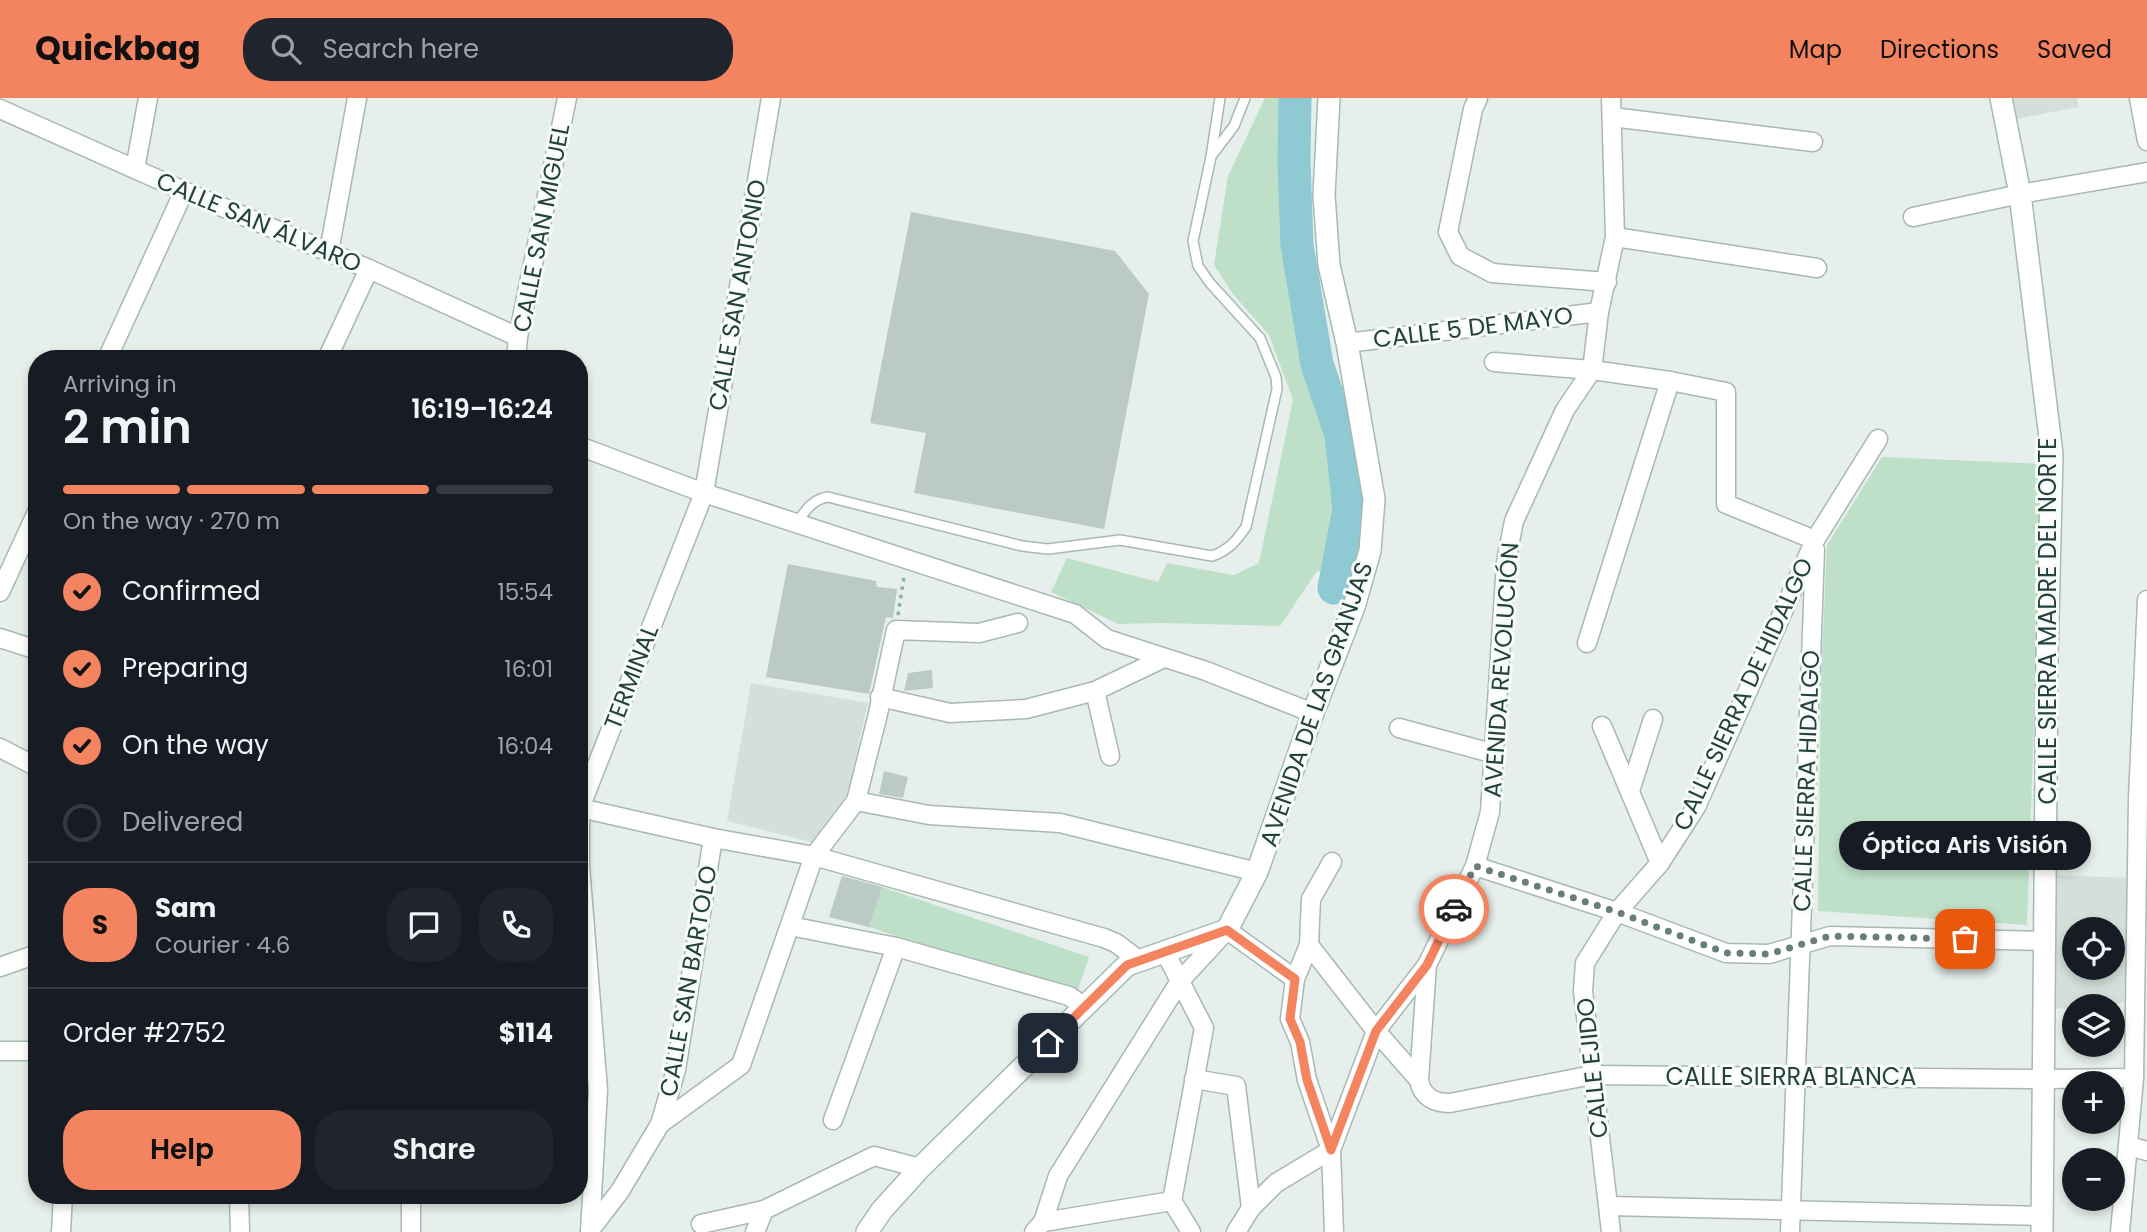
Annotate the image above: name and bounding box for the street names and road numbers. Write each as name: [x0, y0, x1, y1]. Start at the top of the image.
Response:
street label: CALLE SAN MIGUEL: [505, 121, 577, 335]
street label: CALLE SAN ÁLVARO: [151, 164, 367, 280]
street label: CALLE SAN ANTONIO: [700, 177, 774, 413]
street label: CALLE 5 DE MAYO: [1371, 298, 1575, 356]
street label: CALLE SIERRA MADRE DEL NORTE: [2031, 437, 2064, 805]
street label: AVENIDA REVOLUCIÓN: [1476, 541, 1526, 799]
street label: CALLE SIERRA DE HIDALGO: [1665, 552, 1821, 836]
street label: AVENIDA DE LAS GRANJAS: [1252, 557, 1380, 851]
street label: TERMINAL: [596, 620, 666, 734]
street label: CALLE SIERRA HIDALGO: [1785, 650, 1827, 912]
street label: CALLE SAN BARTOLO: [651, 863, 725, 1099]
street label: CALLE EJIDO: [1568, 996, 1616, 1140]
street label: CALLE SIERRA BLANCA: [1665, 1060, 1917, 1093]

